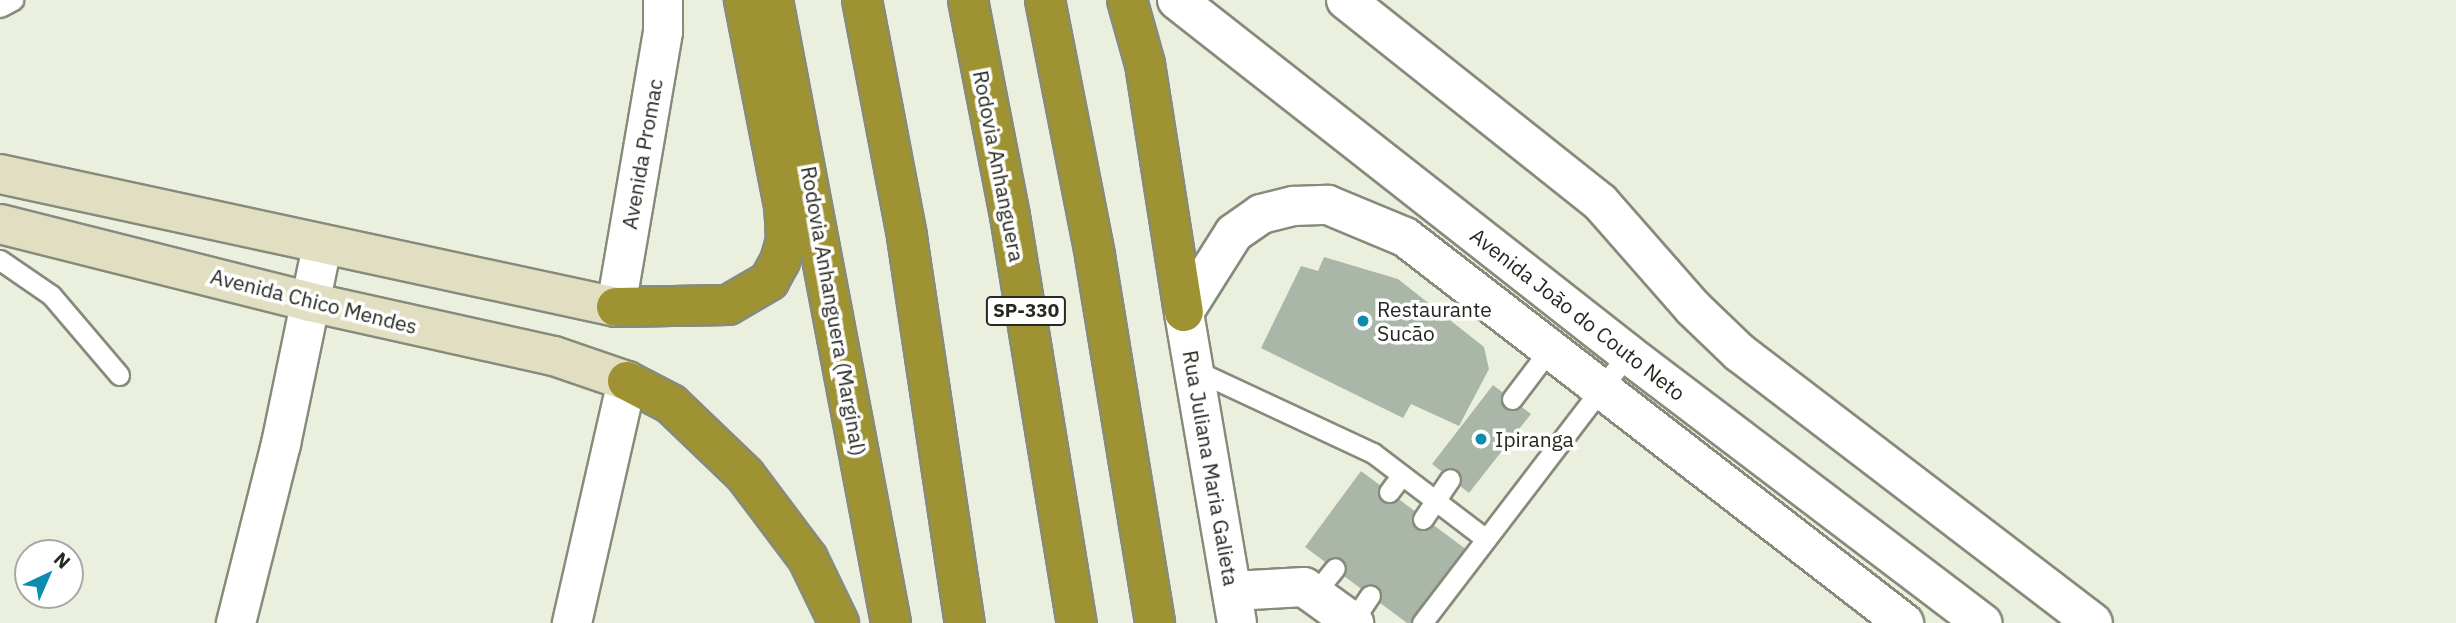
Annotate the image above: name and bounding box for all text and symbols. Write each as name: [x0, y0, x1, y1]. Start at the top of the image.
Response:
street label: Rodovia Anhanguera: [968, 68, 1030, 264]
street label: Avenida Promac: [616, 77, 668, 231]
street label: Rodovia Anhanguera (Marginal): [796, 164, 872, 458]
street label: Avenida João do Couto Neto: [1466, 222, 1690, 406]
street label: Avenida Chico Mendes: [208, 263, 420, 339]
road number: SP-330: [986, 296, 1066, 326]
place label: Restaurante Sucão: [1377, 296, 1492, 346]
marker: Restaurante Sucão: [1355, 313, 1371, 329]
street label: Rua Juliana Maria Galieta: [1178, 348, 1244, 588]
place label: Ipiranga: [1495, 426, 1574, 452]
marker: Ipiranga: [1473, 431, 1489, 447]
north arrow: [14, 539, 84, 609]
text: N: [49, 547, 75, 574]

